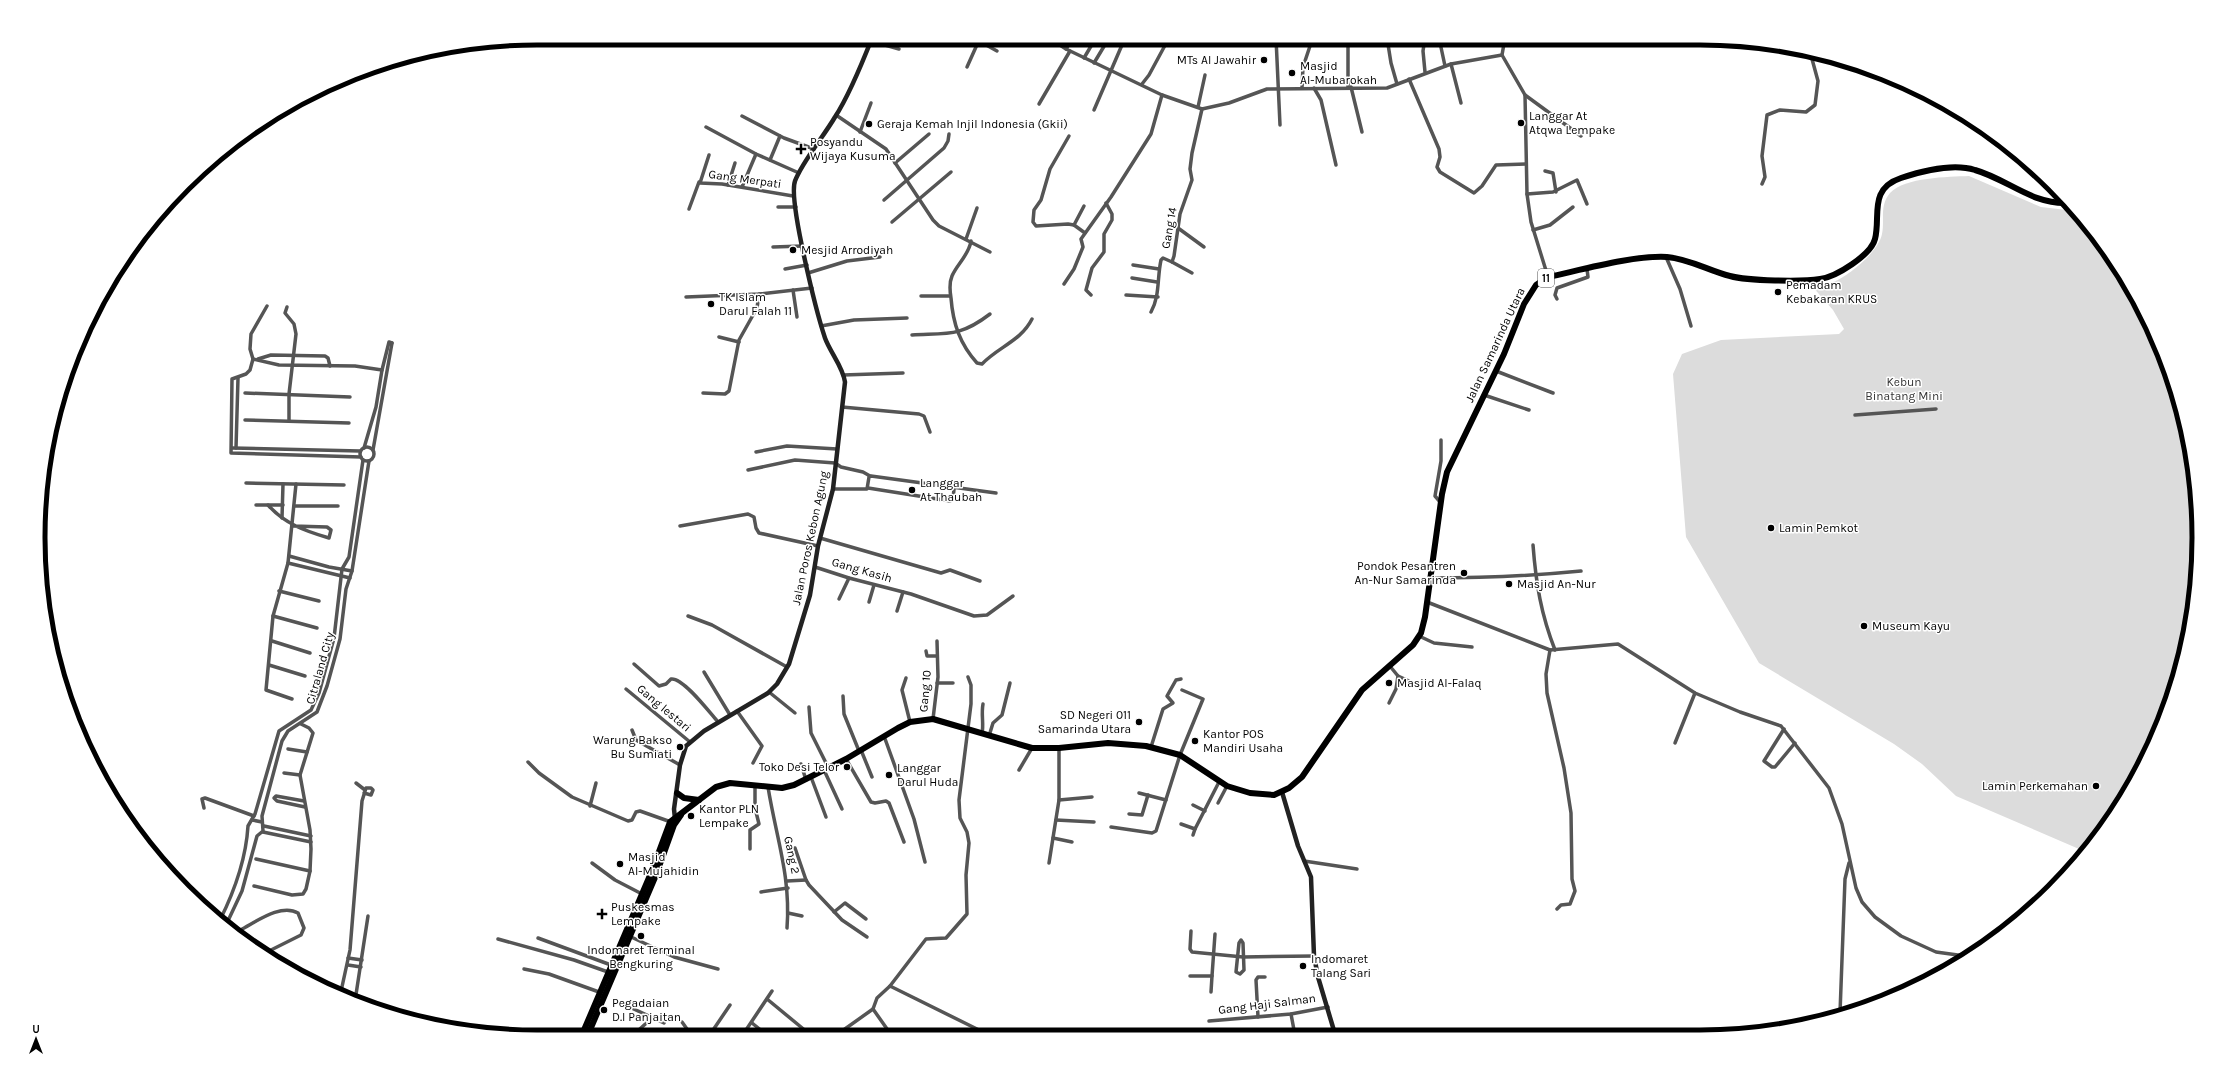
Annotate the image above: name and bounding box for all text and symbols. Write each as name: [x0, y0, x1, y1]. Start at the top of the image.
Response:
place label: MTs Al Jawahir: [1177, 53, 1257, 67]
marker: MTs Al Jawahir: [1259, 55, 1269, 65]
place label: Masjid Al-Mubarokah: [1300, 59, 1377, 87]
marker: Masjid Al-Mubarokah: [1287, 68, 1297, 78]
place label: Langgar At Atqwa Lempake: [1529, 109, 1615, 137]
place label: Geraja Kemah Injil Indonesia (Gkii): [877, 117, 1068, 131]
marker: Langgar At Atqwa Lempake: [1516, 118, 1526, 128]
marker: Geraja Kemah Injil Indonesia (Gkii): [864, 119, 874, 129]
place label: Posyandu Wijaya Kusuma: [810, 135, 896, 163]
marker: Posyandu Wijaya Kusuma: [795, 143, 807, 155]
street label: Gang Merpati: [708, 167, 782, 191]
street label: Gang 14: [1158, 206, 1180, 250]
place label: Mesjid Arrodiyah: [801, 243, 893, 257]
marker: Mesjid Arrodiyah: [788, 245, 798, 255]
road number: 11: [1538, 269, 1554, 287]
place label: Pemadam Kebakaran KRUS: [1786, 278, 1877, 306]
street label: Jalan Samarinda Utara: [1462, 285, 1528, 405]
marker: Pemadam Kebakaran KRUS: [1773, 287, 1783, 297]
place label: TK Islam Darul Falah 11: [719, 290, 792, 318]
marker: TK Islam Darul Falah 11: [706, 299, 716, 309]
park label: Kebun Binatang Mini: [1865, 375, 1943, 403]
street label: Jalan Poros Kebon Agung: [789, 469, 831, 606]
place label: Langgar At Thaubah: [920, 476, 982, 504]
marker: Langgar At Thaubah: [907, 485, 917, 495]
place label: Lamin Pemkot: [1779, 521, 1858, 535]
marker: Lamin Pemkot: [1766, 523, 1776, 533]
street label: Gang Kasih: [830, 555, 894, 585]
place label: Pondok Pesantren An-Nur Samarinda: [1354, 559, 1456, 587]
marker: Pondok Pesantren An-Nur Samarinda: [1459, 568, 1469, 578]
place label: Masjid An-Nur: [1517, 577, 1596, 591]
marker: Masjid An-Nur: [1504, 579, 1514, 589]
place label: Museum Kayu: [1872, 619, 1950, 633]
marker: Museum Kayu: [1859, 621, 1869, 631]
street label: Citraland City: [303, 630, 337, 706]
street label: Gang 10: [916, 669, 934, 713]
place label: Masjid Al-Falaq: [1397, 676, 1481, 690]
marker: Masjid Al-Falaq: [1384, 678, 1394, 688]
street label: Gang lestari: [634, 681, 694, 735]
place label: SD Negeri 011 Samarinda Utara: [1038, 708, 1131, 736]
marker: SD Negeri 011 Samarinda Utara: [1134, 717, 1144, 727]
place label: Kantor POS Mandiri Usaha: [1203, 727, 1283, 755]
place label: Warung Bakso Bu Sumiati: [593, 733, 672, 761]
marker: Kantor POS Mandiri Usaha: [1190, 736, 1200, 746]
marker: Warung Bakso Bu Sumiati: [675, 742, 685, 752]
place label: Toko Desi Telor: [759, 760, 840, 774]
place label: Langgar Darul Huda: [897, 761, 958, 789]
marker: Toko Desi Telor: [842, 762, 852, 772]
marker: Langgar Darul Huda: [884, 770, 894, 780]
place label: Lamin Perkemahan: [1982, 779, 2088, 793]
marker: Lamin Perkemahan: [2091, 781, 2101, 791]
place label: Kantor PLN Lempake: [699, 802, 759, 830]
marker: Kantor PLN Lempake: [686, 811, 696, 821]
street label: Gang 2: [781, 835, 803, 875]
place label: Masjid Al-Mujahidin: [628, 850, 699, 878]
marker: Masjid Al-Mujahidin: [615, 859, 625, 869]
place label: Puskesmas Lempake: [611, 900, 675, 928]
marker: Puskesmas Lempake: [596, 908, 608, 920]
marker: Indomaret Terminal Bengkuring: [636, 931, 646, 941]
place label: Indomaret Terminal Bengkuring: [587, 943, 695, 971]
place label: Indomaret Talang Sari: [1311, 952, 1371, 980]
marker: Indomaret Talang Sari: [1298, 961, 1308, 971]
street label: Gang Haji Salman: [1217, 991, 1317, 1017]
place label: Pegadaian D.I Panjaitan: [612, 996, 681, 1024]
marker: Pegadaian D.I Panjaitan: [599, 1005, 609, 1015]
north arrow: [16, 1019, 56, 1059]
text: U: [32, 1023, 40, 1036]

